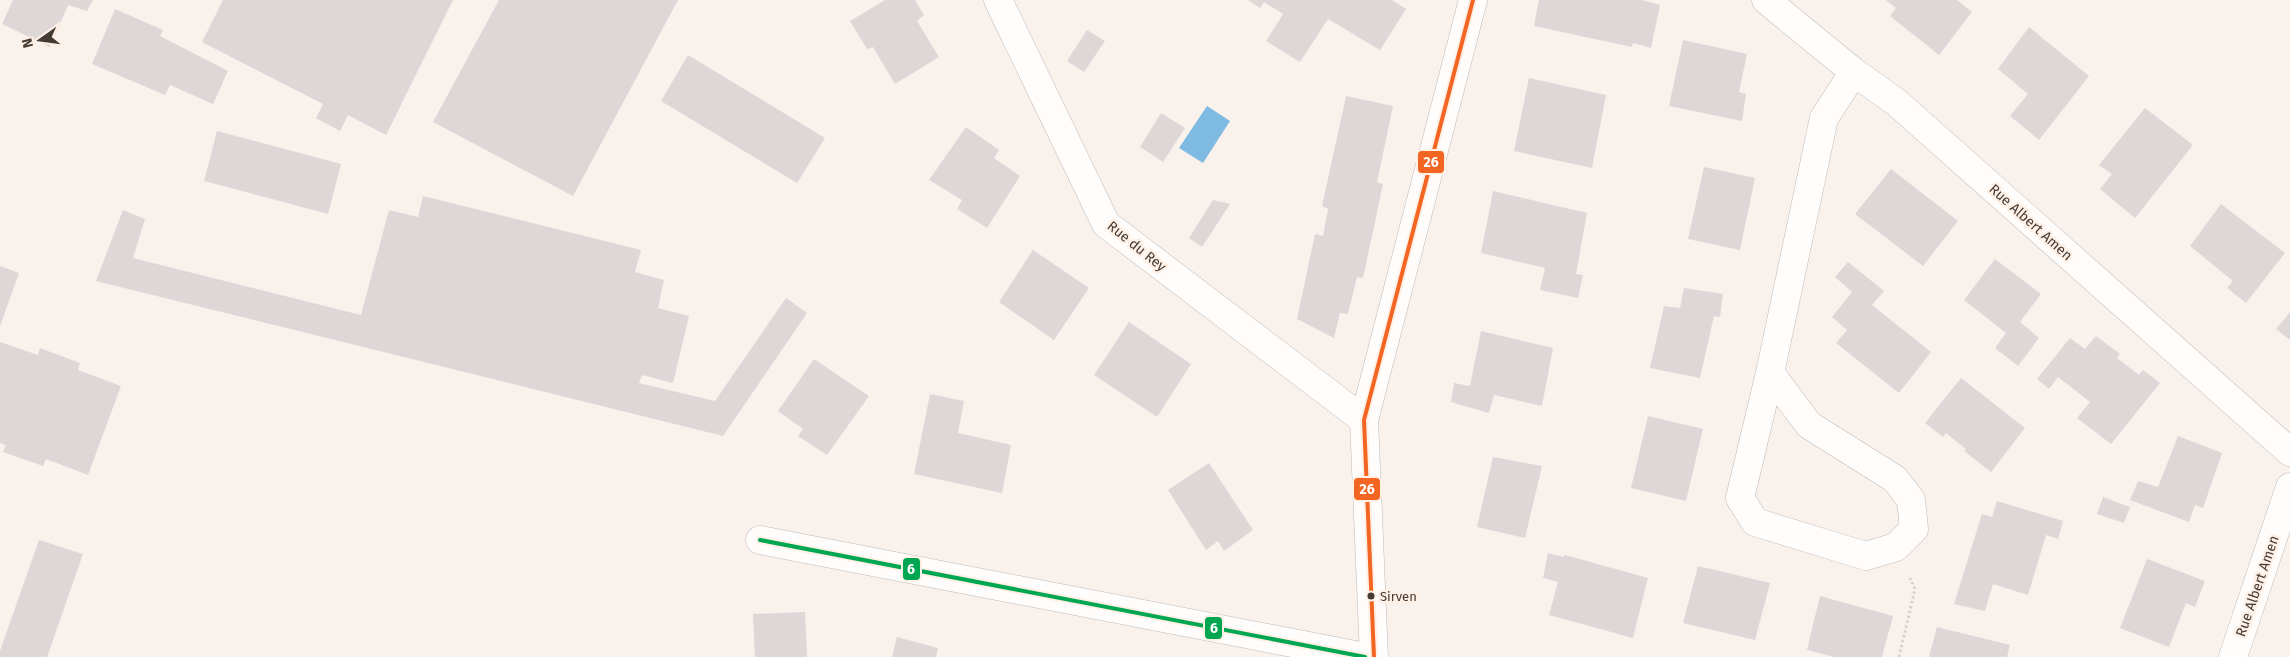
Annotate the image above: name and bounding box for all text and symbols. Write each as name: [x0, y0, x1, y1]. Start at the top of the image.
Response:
north arrow: [15, 15, 65, 65]
text: N: [18, 36, 37, 50]
line badge: 26: [1417, 150, 1445, 174]
text: 26: [1423, 154, 1439, 171]
street label: Rue Albert Amen: [1986, 181, 2076, 264]
street label: Rue du Rey: [1104, 217, 1170, 275]
line badge: 26: [1353, 477, 1381, 501]
text: 26: [1359, 481, 1375, 498]
street label: Rue Albert Amen: [2232, 533, 2283, 639]
line badge: 6: [902, 557, 921, 581]
text: 6: [907, 561, 915, 578]
place label: Sirven: [1380, 589, 1417, 604]
marker: Sirven: [1366, 591, 1376, 601]
line badge: 6: [1204, 616, 1223, 640]
text: 6: [1210, 620, 1218, 637]

